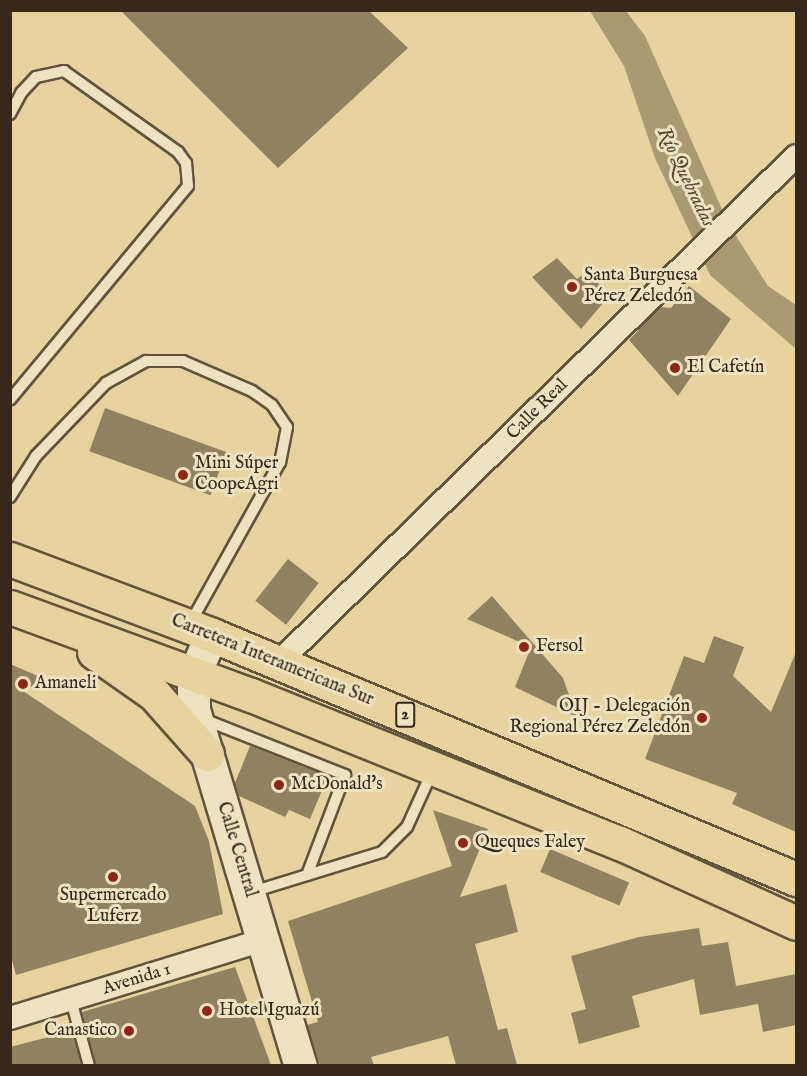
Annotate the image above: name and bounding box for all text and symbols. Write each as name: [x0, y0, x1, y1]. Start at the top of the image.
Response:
water label: Río Quebradas: [652, 123, 720, 231]
place label: Santa Burguesa Pérez Zeledón: [584, 266, 698, 308]
marker: Santa Burguesa Pérez Zeledón: [565, 280, 579, 294]
place label: El Cafetín: [687, 357, 764, 379]
marker: El Cafetín: [668, 361, 682, 375]
street label: Calle Real: [503, 375, 573, 445]
place label: Mini Súper CoopeAgri: [195, 454, 279, 496]
marker: Mini Súper CoopeAgri: [176, 468, 190, 482]
street label: Carretera Interamericana Sur: [168, 610, 376, 712]
place label: Fersol: [536, 636, 583, 658]
marker: Fersol: [517, 640, 531, 654]
place label: Amaneli: [35, 673, 96, 695]
marker: Amaneli: [16, 677, 30, 691]
place label: OIJ - Delegación Regional Pérez Zeledón: [509, 697, 690, 740]
road number: 2: [394, 702, 416, 728]
marker: OIJ - Delegación Regional Pérez Zeledón: [695, 711, 709, 725]
place label: McDonald's: [291, 774, 383, 796]
marker: McDonald's: [272, 778, 286, 792]
street label: Calle Central: [211, 800, 261, 900]
place label: Queques Faley: [475, 832, 585, 854]
marker: Queques Faley: [456, 836, 470, 850]
marker: Supermercado Luferz: [106, 870, 120, 884]
place label: Supermercado Luferz: [60, 886, 166, 928]
street label: Avenida 1: [100, 959, 174, 1001]
place label: Hotel Iguazú: [219, 1000, 319, 1022]
marker: Hotel Iguazú: [200, 1004, 214, 1018]
place label: Canastico: [44, 1020, 117, 1042]
marker: Canastico: [122, 1024, 136, 1038]

